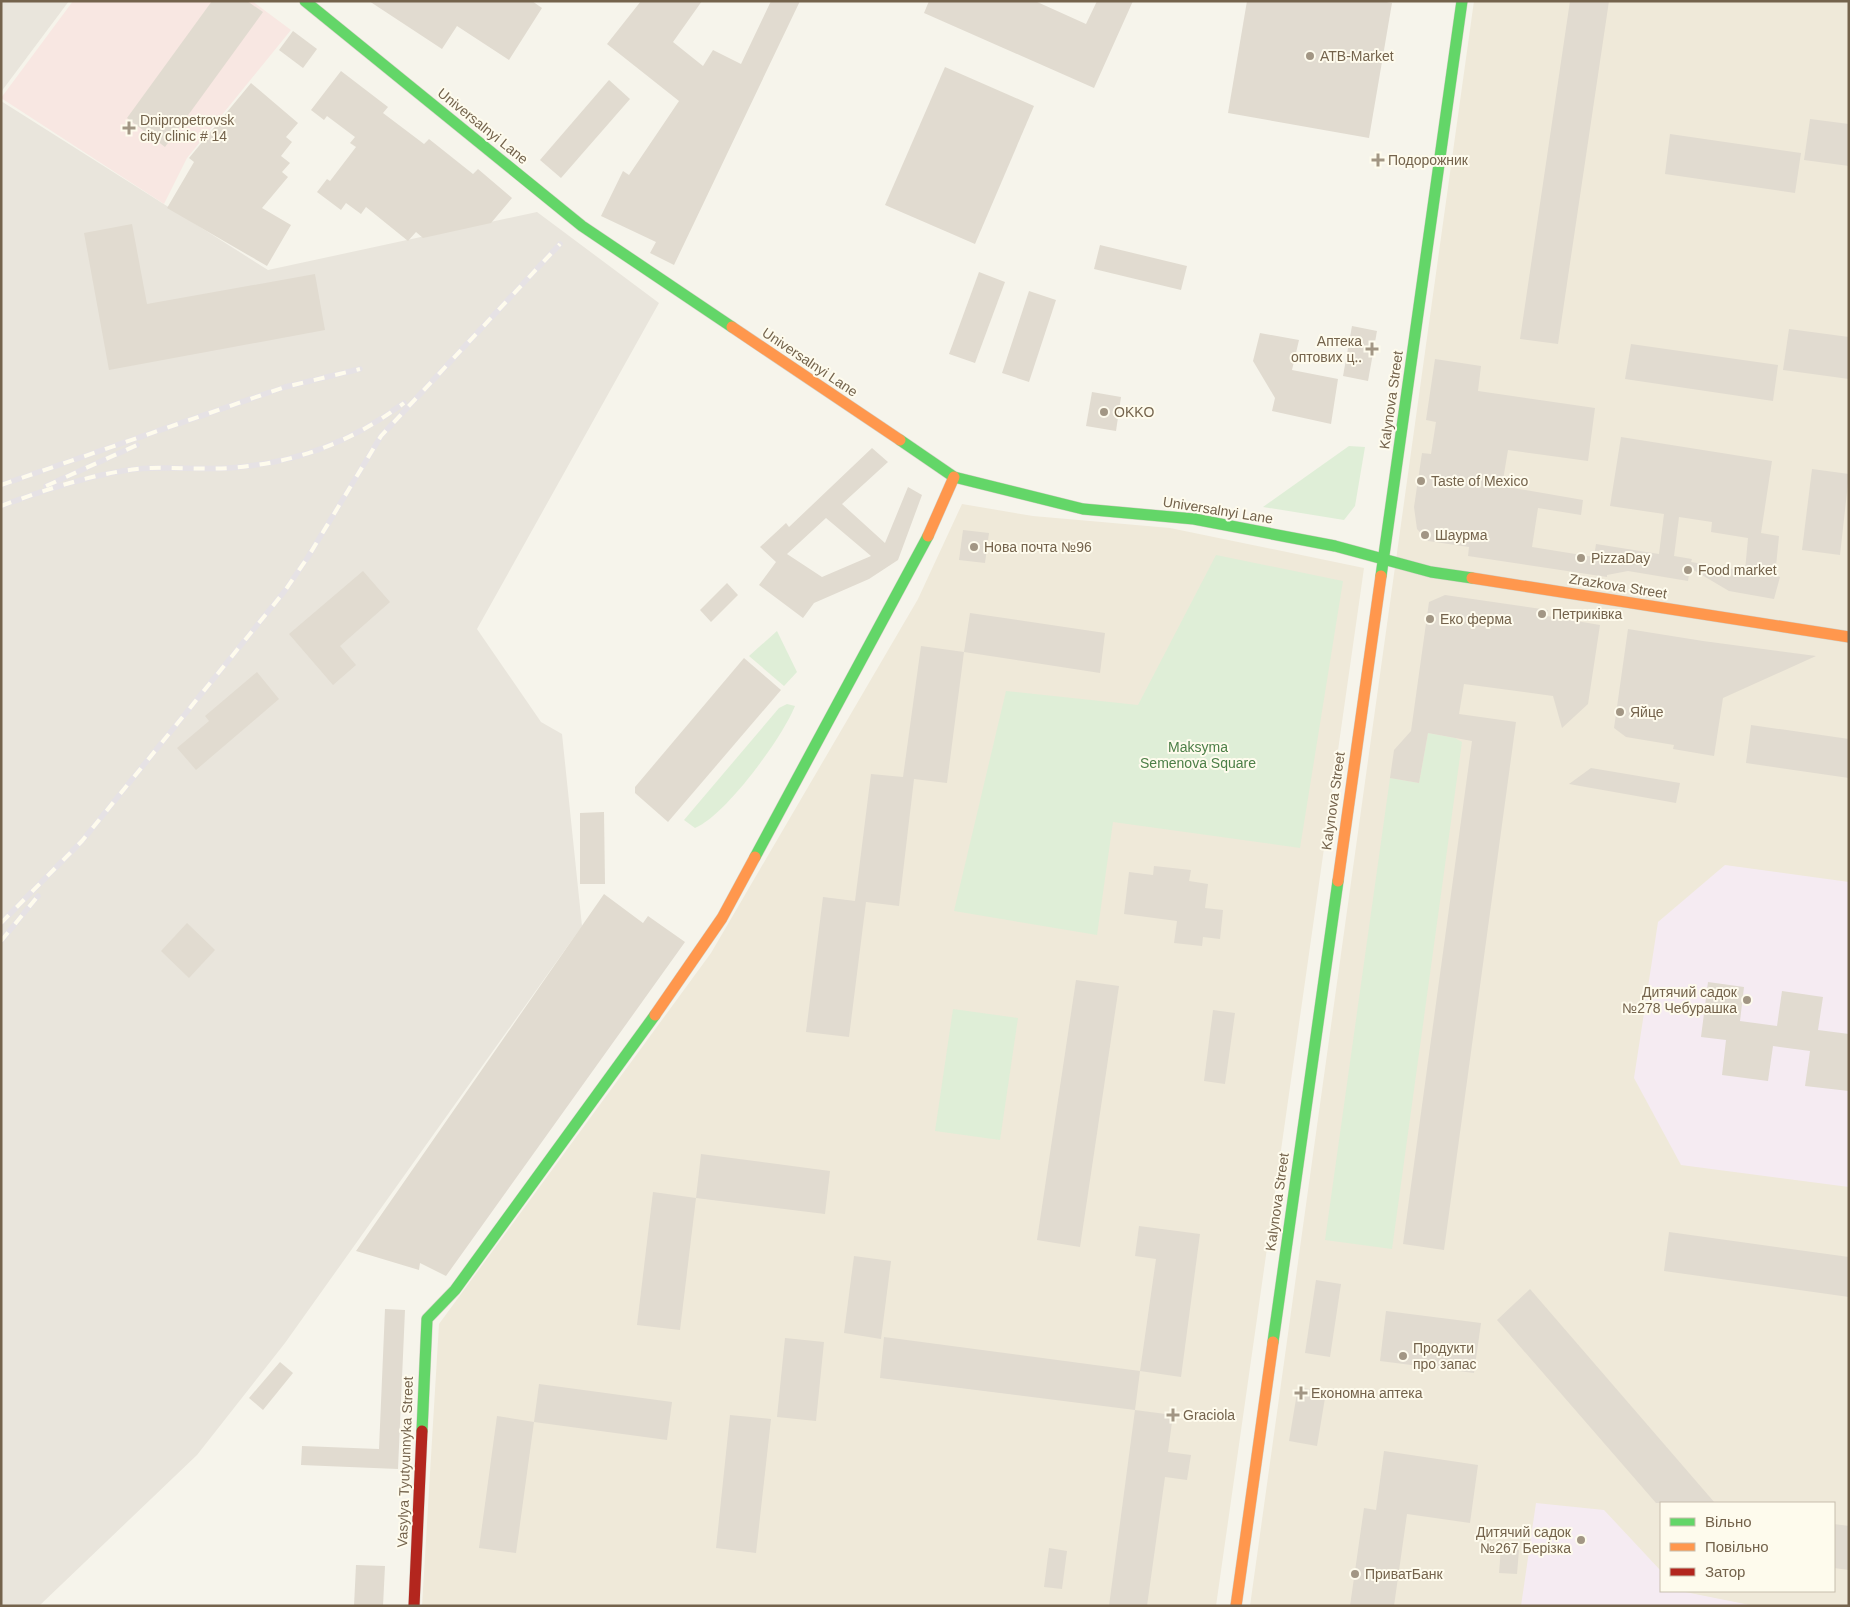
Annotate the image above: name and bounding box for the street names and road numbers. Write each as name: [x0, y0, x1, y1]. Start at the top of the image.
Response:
street label: Universalnyi Lane: [435, 85, 531, 167]
street label: Universalnyi Lane: [759, 324, 861, 400]
street label: Kalynova Street: [1376, 350, 1406, 450]
street label: Universalnyi Lane: [1162, 493, 1274, 527]
street label: Zrazkova Street: [1568, 570, 1668, 602]
street label: Kalynova Street: [1318, 751, 1348, 851]
street label: Kalynova Street: [1262, 1152, 1292, 1252]
street label: Vasylya Tyutyunnyka Street: [394, 1376, 416, 1548]

